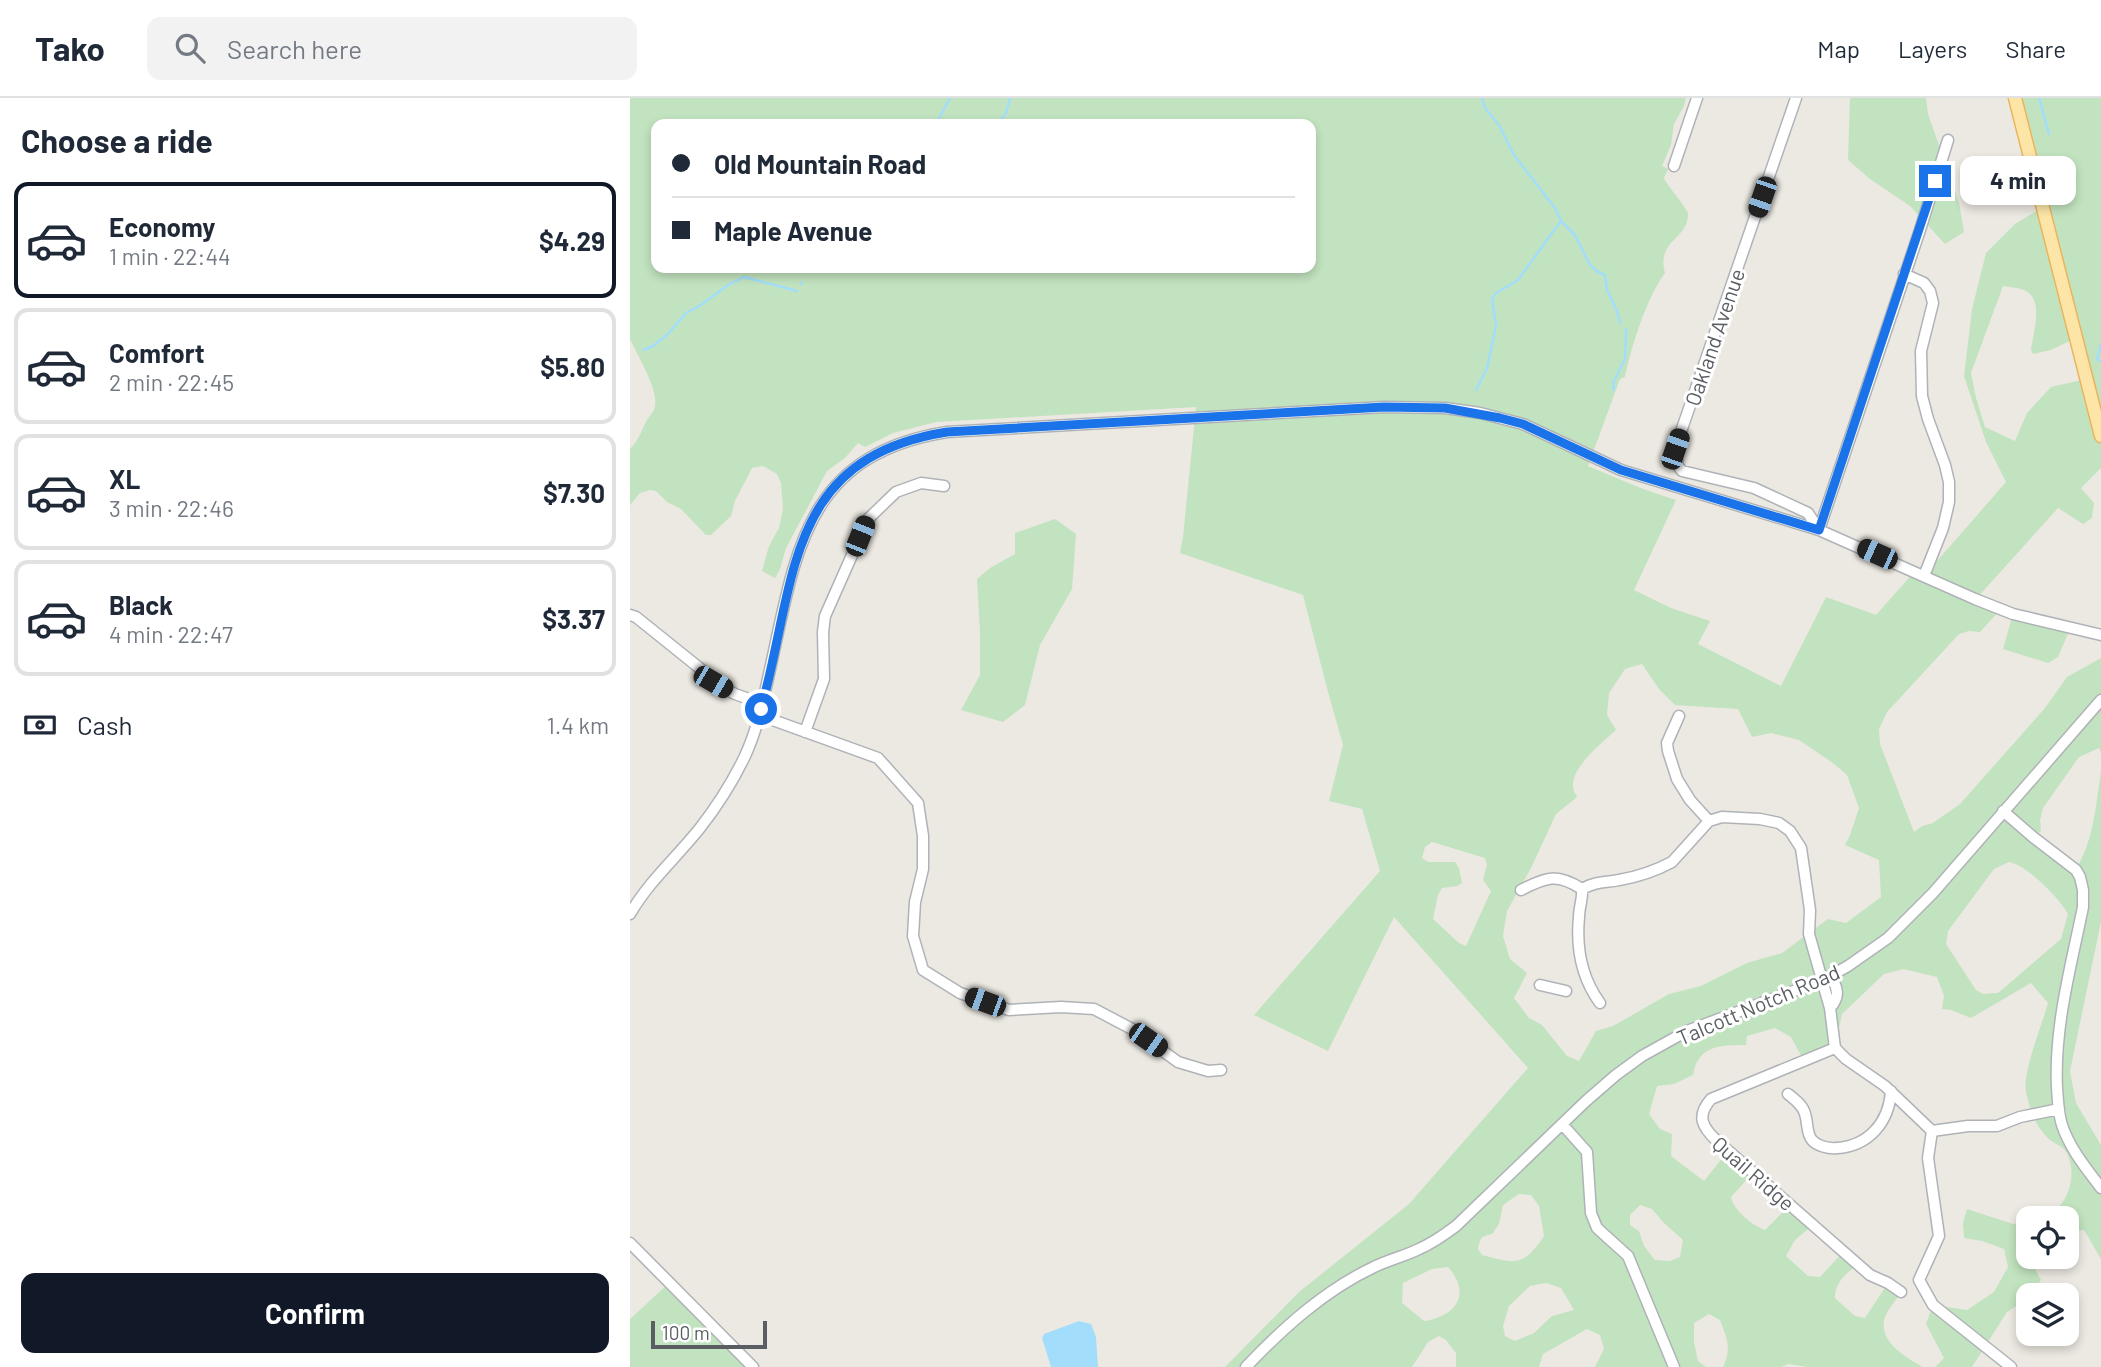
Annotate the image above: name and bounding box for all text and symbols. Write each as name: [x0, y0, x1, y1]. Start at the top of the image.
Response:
search box: [147, 17, 637, 80]
text: Tako: [35, 28, 105, 68]
icon: search: [171, 29, 209, 67]
text: Search here: [227, 33, 362, 64]
text: Map: [1817, 34, 1860, 63]
text: Layers: [1898, 34, 1967, 63]
text: Share: [2005, 34, 2066, 63]
text: Choose a ride: [21, 121, 213, 159]
text: Old Mountain Road: [714, 148, 926, 179]
callout: 4 min: [1960, 156, 2075, 206]
route end: [1919, 165, 1951, 197]
text: 4 min: [1990, 166, 2046, 194]
car: [1746, 174, 1779, 220]
icon: car: [25, 209, 88, 272]
text: Economy: [109, 211, 215, 242]
text: Maple Avenue: [714, 215, 872, 246]
text: $4.29: [539, 225, 605, 256]
text: 1 min · 22:44: [109, 242, 231, 270]
street label: Oakland Avenue: [1679, 265, 1749, 409]
icon: car: [25, 335, 88, 398]
text: Comfort: [109, 337, 205, 368]
text: $5.80: [540, 351, 605, 382]
text: 2 min · 22:45: [109, 368, 234, 396]
car: [1659, 426, 1692, 472]
icon: car: [25, 461, 88, 524]
text: XL: [109, 463, 140, 494]
text: $7.30: [543, 477, 605, 508]
text: 3 min · 22:46: [109, 494, 234, 522]
car: [843, 513, 878, 559]
car: [1854, 536, 1901, 572]
icon: car: [25, 587, 88, 650]
text: Black: [109, 589, 173, 620]
text: $3.37: [542, 603, 605, 634]
text: 4 min · 22:47: [109, 620, 233, 648]
car: [690, 662, 737, 702]
route start: [745, 693, 777, 725]
icon: cash: [21, 706, 59, 744]
text: Cash: [77, 709, 132, 740]
text: 1.4 km: [547, 711, 609, 739]
street label: Talcott Notch Road: [1673, 958, 1843, 1050]
car: [962, 985, 1009, 1019]
car: [1125, 1019, 1172, 1061]
street label: Quail Ridge: [1708, 1131, 1800, 1215]
map controls: [2016, 1206, 2079, 1346]
button: locate: [2016, 1206, 2079, 1269]
button: Confirm: [21, 1273, 609, 1353]
button: layers: [2016, 1283, 2079, 1346]
scale bar: [651, 1318, 766, 1350]
text: 100 m: [662, 1321, 710, 1344]

